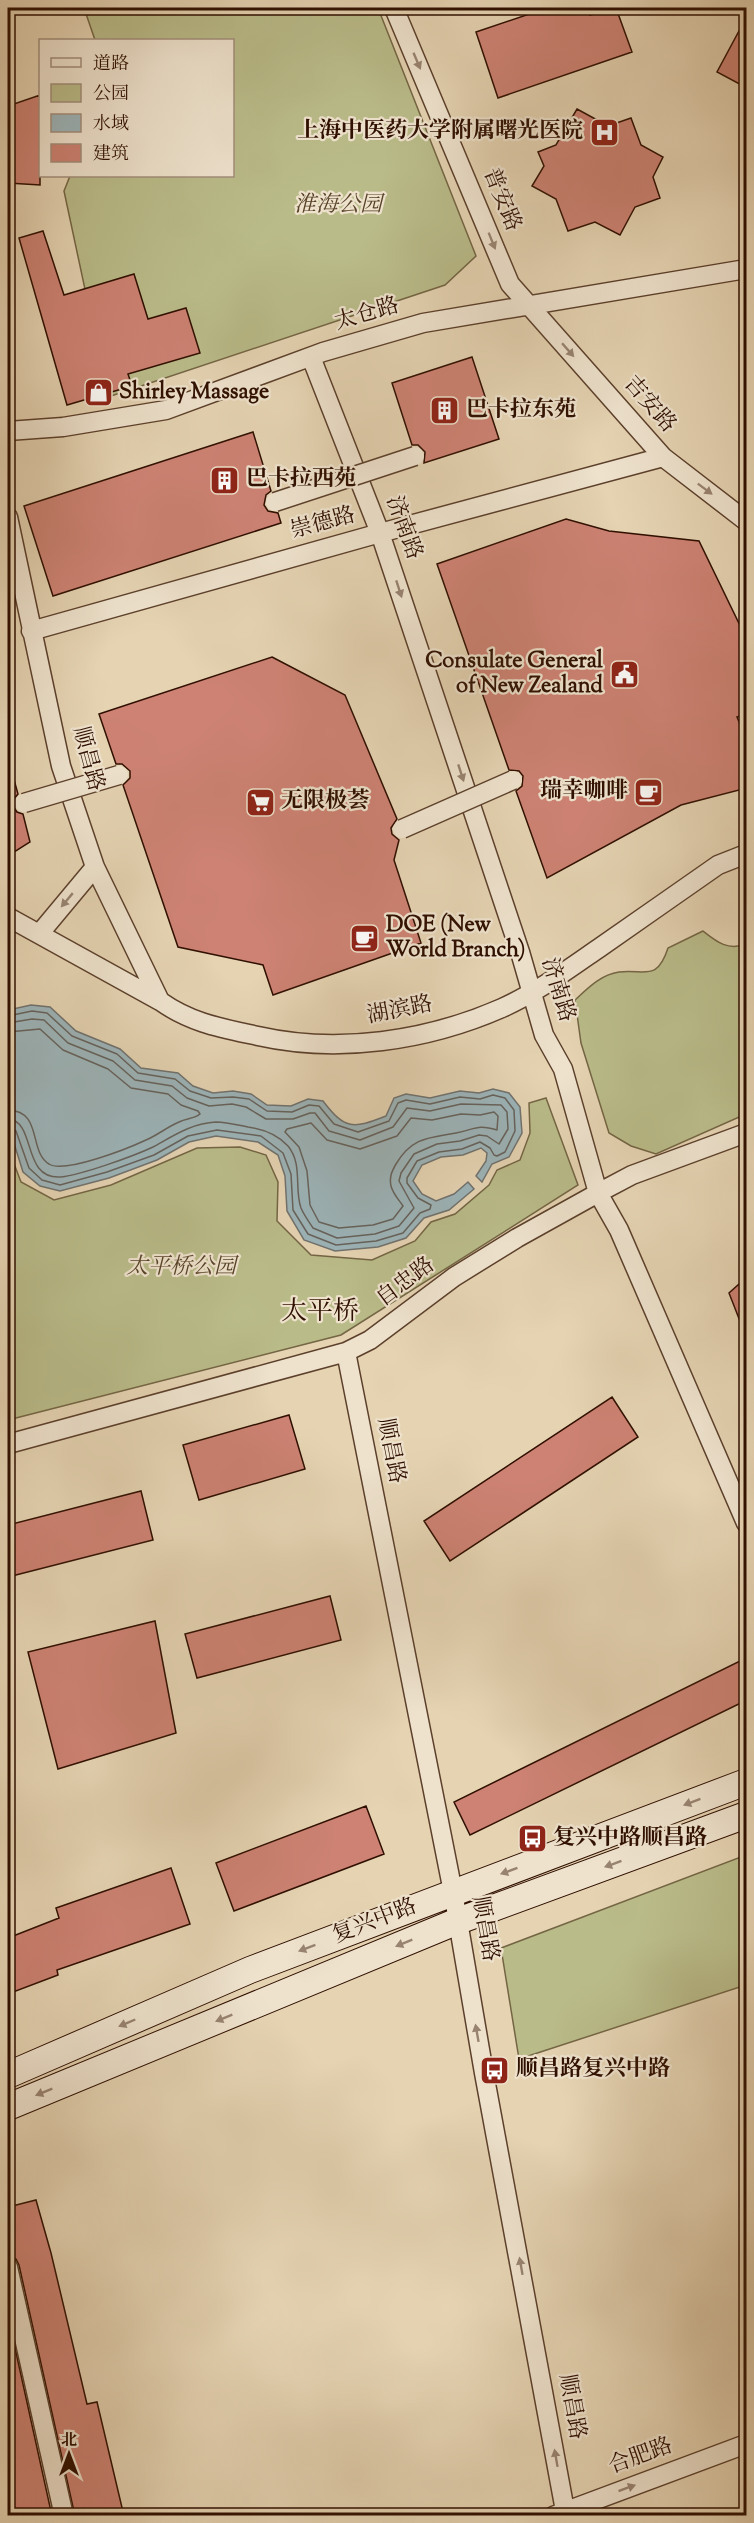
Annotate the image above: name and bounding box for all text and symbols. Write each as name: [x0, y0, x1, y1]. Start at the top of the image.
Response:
legend: [39, 39, 234, 177]
text: 道路: [93, 52, 129, 78]
one-way arrow: [412, 53, 422, 71]
text: 公园: [93, 82, 129, 108]
text: 水域: [93, 112, 129, 138]
place label: 上海中医药大学附属曙光医院: [297, 116, 583, 148]
hospital icon: 上海中医药大学附属曙光医院: [588, 116, 620, 148]
text: 建筑: [93, 142, 129, 168]
street label: 普安路: [474, 163, 528, 237]
park label: 淮海公园: [294, 190, 385, 222]
one-way arrow: [487, 233, 497, 251]
street label: 太仓路: [331, 291, 403, 339]
one-way arrow: [561, 342, 574, 357]
street label: 吉安路: [615, 370, 683, 440]
shop icon: Shirley Massage: [82, 377, 114, 409]
place label: Shirley Massage: [119, 377, 269, 409]
building icon: 巴卡拉东苑: [429, 395, 461, 427]
place label: 巴卡拉东苑: [466, 395, 576, 427]
building icon: 巴卡拉西苑: [209, 464, 241, 496]
place label: 巴卡拉西苑: [246, 464, 356, 496]
one-way arrow: [696, 483, 712, 495]
street label: 济南路: [377, 492, 429, 564]
street label: 崇德路: [287, 500, 359, 548]
one-way arrow: [395, 580, 404, 598]
place label: Consulate General of New Zealand: [425, 646, 604, 703]
public building icon: Consulate General of New Zealand: [608, 659, 640, 691]
street label: 顺昌路: [63, 723, 111, 795]
one-way arrow: [456, 764, 466, 782]
place label: 瑞幸咖啡: [540, 776, 628, 808]
cafe icon: 瑞幸咖啡: [633, 776, 665, 808]
supermarket icon: 无限极荟: [244, 786, 276, 818]
place label: 无限极荟: [281, 786, 369, 818]
one-way arrow: [61, 892, 74, 907]
place label: DOE (New World Branch): [386, 910, 525, 967]
cafe icon: DOE (New World Branch): [349, 923, 381, 955]
street label: 济南路: [532, 954, 582, 1026]
street label: 湖滨路: [365, 989, 435, 1033]
street label: 自忠路: [370, 1250, 442, 1316]
park label: 太平桥公园: [126, 1252, 239, 1284]
district label: 太平桥: [281, 1294, 359, 1331]
street label: 顺昌路: [368, 1416, 412, 1486]
one-way arrow: [683, 1798, 701, 1808]
bus stop icon: 复兴中路顺昌路: [516, 1823, 548, 1855]
place label: 复兴中路顺昌路: [553, 1823, 707, 1855]
one-way arrow: [604, 1860, 622, 1869]
one-way arrow: [500, 1867, 518, 1876]
street label: 复兴中路: [328, 1891, 422, 1953]
street label: 顺昌路: [463, 1894, 505, 1964]
one-way arrow: [395, 1938, 413, 1948]
one-way arrow: [298, 1943, 316, 1953]
one-way arrow: [215, 2014, 233, 2023]
one-way arrow: [118, 2018, 136, 2028]
one-way arrow: [473, 2023, 482, 2042]
bus stop icon: 顺昌路复兴中路: [479, 2054, 511, 2086]
place label: 顺昌路复兴中路: [516, 2054, 670, 2086]
one-way arrow: [35, 2088, 53, 2097]
one-way arrow: [516, 2257, 525, 2276]
street label: 顺昌路: [550, 2372, 592, 2442]
north arrow: [39, 2424, 99, 2484]
text: 北: [61, 2430, 77, 2453]
street label: 合肥路: [605, 2431, 677, 2483]
one-way arrow: [551, 2448, 560, 2467]
one-way arrow: [618, 2483, 636, 2493]

